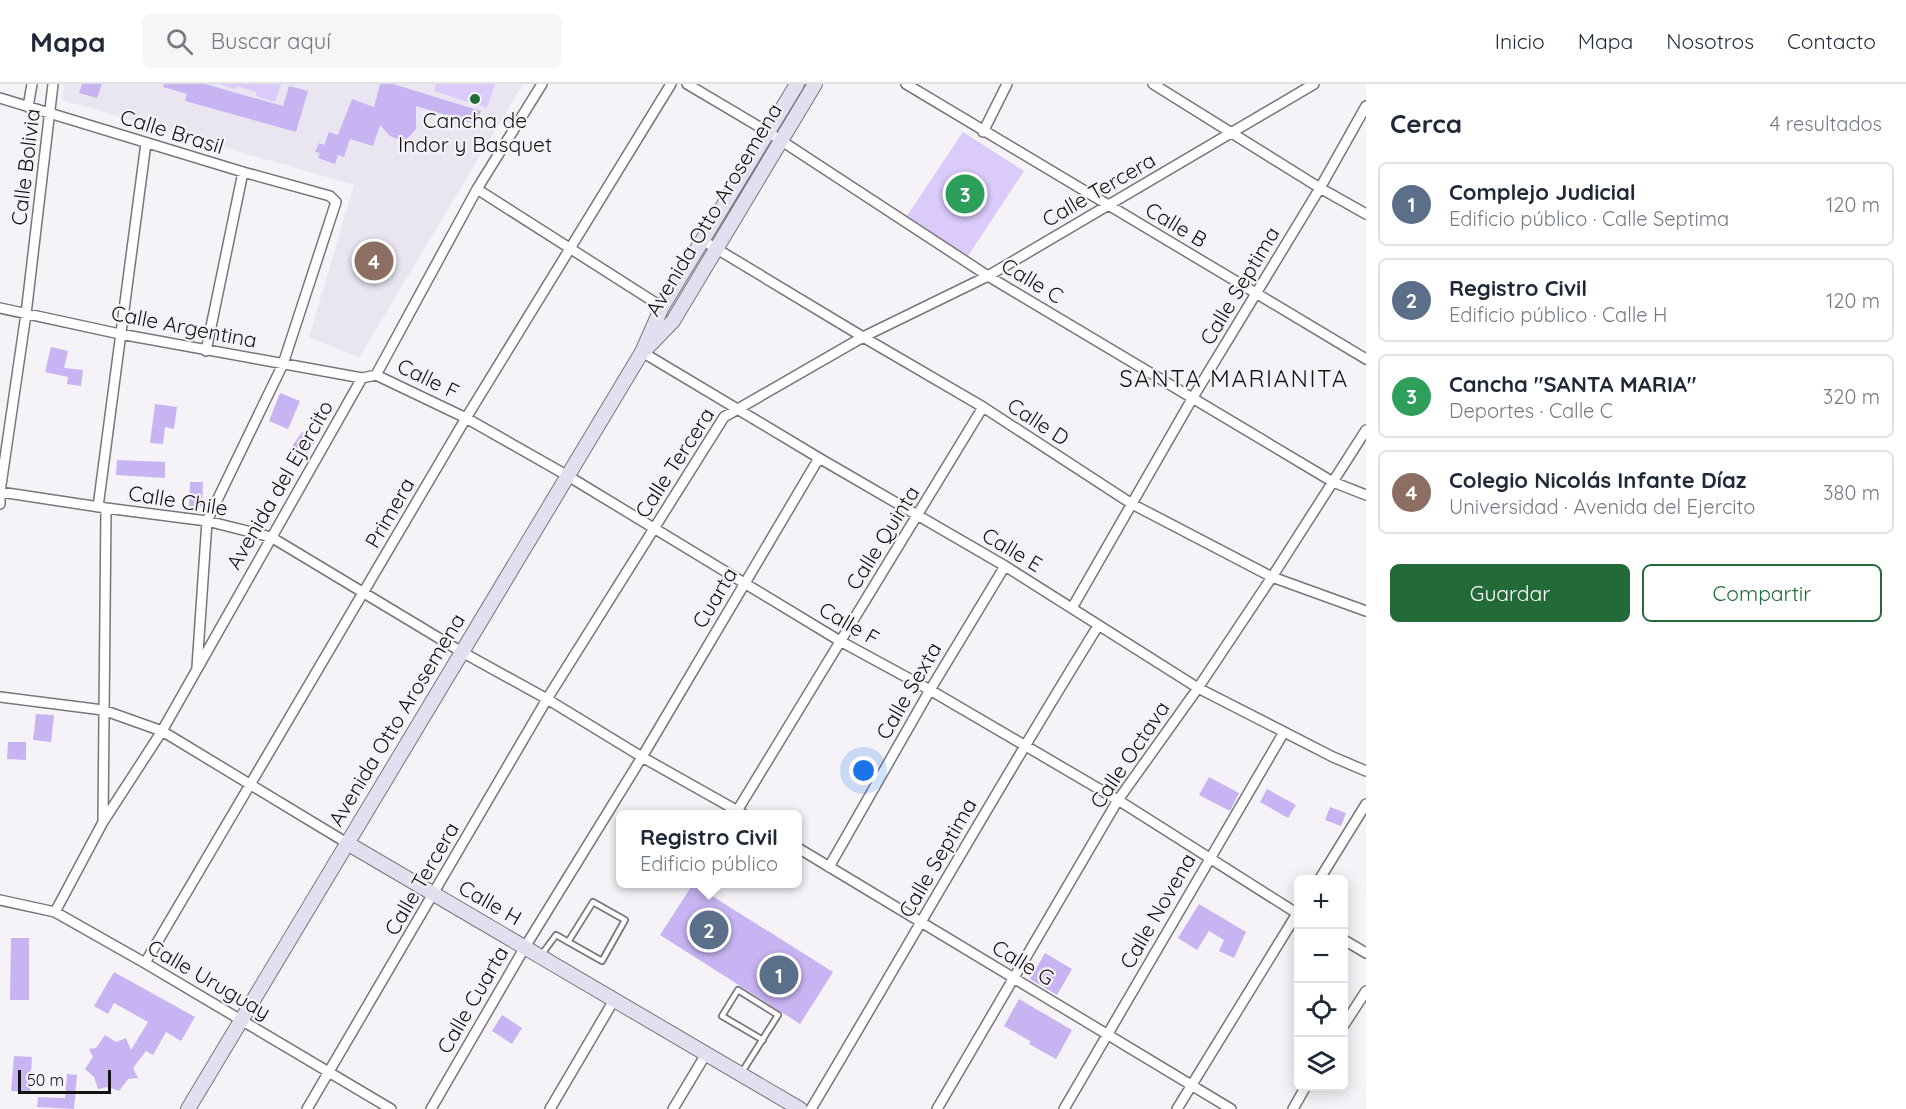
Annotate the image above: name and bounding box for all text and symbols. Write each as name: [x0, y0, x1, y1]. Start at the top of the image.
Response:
search box: [142, 14, 562, 68]
text: Mapa: [30, 24, 106, 59]
icon: search: [163, 25, 196, 58]
text: Buscar aquí: [211, 27, 331, 55]
text: Inicio: [1495, 28, 1545, 54]
text: Mapa: [1578, 28, 1633, 54]
text: Nosotros: [1666, 28, 1754, 54]
text: Contacto: [1787, 28, 1876, 54]
marker: Cancha de Indor y Basquet: [468, 92, 482, 106]
street label: Avenida Otto Arosemena: [639, 98, 787, 321]
street label: Calle Brasil: [117, 103, 227, 159]
street label: Calle Bolivia: [5, 107, 45, 227]
place label: Cancha de Indor y Basquet: [398, 107, 552, 157]
text: Cerca: [1390, 107, 1462, 140]
text: 4 resultados: [1770, 111, 1882, 136]
street label: Calle Tercera: [1037, 146, 1160, 232]
pin: 3: [946, 172, 984, 216]
text: Complejo Judicial: [1449, 178, 1636, 206]
text: 1: [1408, 192, 1415, 217]
text: 120 m: [1826, 192, 1880, 217]
street label: Calle B: [1141, 196, 1212, 253]
text: Edificio público · Calle Septima: [1449, 206, 1729, 231]
street label: Calle Septima: [1194, 222, 1285, 349]
pin: 4: [354, 238, 394, 284]
street label: Calle C: [997, 252, 1068, 309]
text: Registro Civil: [1449, 274, 1587, 302]
text: 2: [1406, 288, 1417, 313]
text: 120 m: [1826, 288, 1880, 313]
street label: Calle Argentina: [109, 299, 259, 353]
text: Edificio público · Calle H: [1449, 302, 1667, 327]
street label: Calle F: [393, 352, 464, 404]
district label: SANTA MARIANITA: [1119, 363, 1349, 393]
text: Cancha "SANTA MARIA": [1449, 370, 1697, 398]
text: 3: [1406, 384, 1417, 409]
text: 320 m: [1823, 384, 1880, 409]
street label: Calle D: [1003, 392, 1074, 451]
street label: Avenida del Ejercito: [220, 395, 338, 574]
text: Deportes · Calle C: [1449, 398, 1613, 423]
street label: Calle Tercera: [629, 402, 719, 523]
text: Colegio Nicolás Infante Díaz: [1449, 466, 1746, 494]
street label: Primera: [359, 473, 420, 552]
street label: Calle Chile: [127, 479, 230, 521]
street label: Calle Quinta: [840, 480, 924, 594]
text: 4: [1406, 480, 1417, 505]
text: 380 m: [1823, 480, 1880, 505]
text: Universidad · Avenida del Ejercito: [1449, 494, 1755, 519]
street label: Calle E: [978, 521, 1047, 577]
street label: Cuarta: [686, 562, 742, 633]
button: Guardar: [1390, 564, 1630, 622]
button: Compartir: [1642, 564, 1882, 622]
street label: Calle F: [815, 596, 884, 651]
street label: Avenida Otto Arosemena: [322, 608, 470, 831]
street label: Calle Sexta: [870, 637, 946, 744]
street label: Calle Octava: [1084, 696, 1175, 813]
your location: [849, 756, 878, 785]
street label: Calle Septima: [893, 793, 982, 922]
popup: [616, 810, 802, 888]
street label: Calle Tercera: [378, 817, 464, 940]
text: Registro Civil: [640, 823, 778, 851]
street label: Calle Novena: [1114, 848, 1201, 973]
text: Edificio público: [640, 851, 778, 876]
street label: Calle H: [454, 874, 527, 931]
map controls: [1294, 875, 1348, 1091]
button: +: [1294, 875, 1348, 929]
pin: 2: [690, 908, 728, 952]
button: −: [1294, 929, 1348, 983]
street label: Calle Uruguay: [143, 933, 276, 1025]
street label: Calle G: [988, 933, 1059, 991]
street label: Calle Cuarta: [431, 941, 513, 1058]
pin: 1: [760, 952, 798, 998]
button: locate: [1294, 983, 1348, 1037]
button: layers: [1294, 1037, 1348, 1091]
scale bar: [18, 1067, 111, 1094]
text: 50 m: [27, 1070, 64, 1090]

